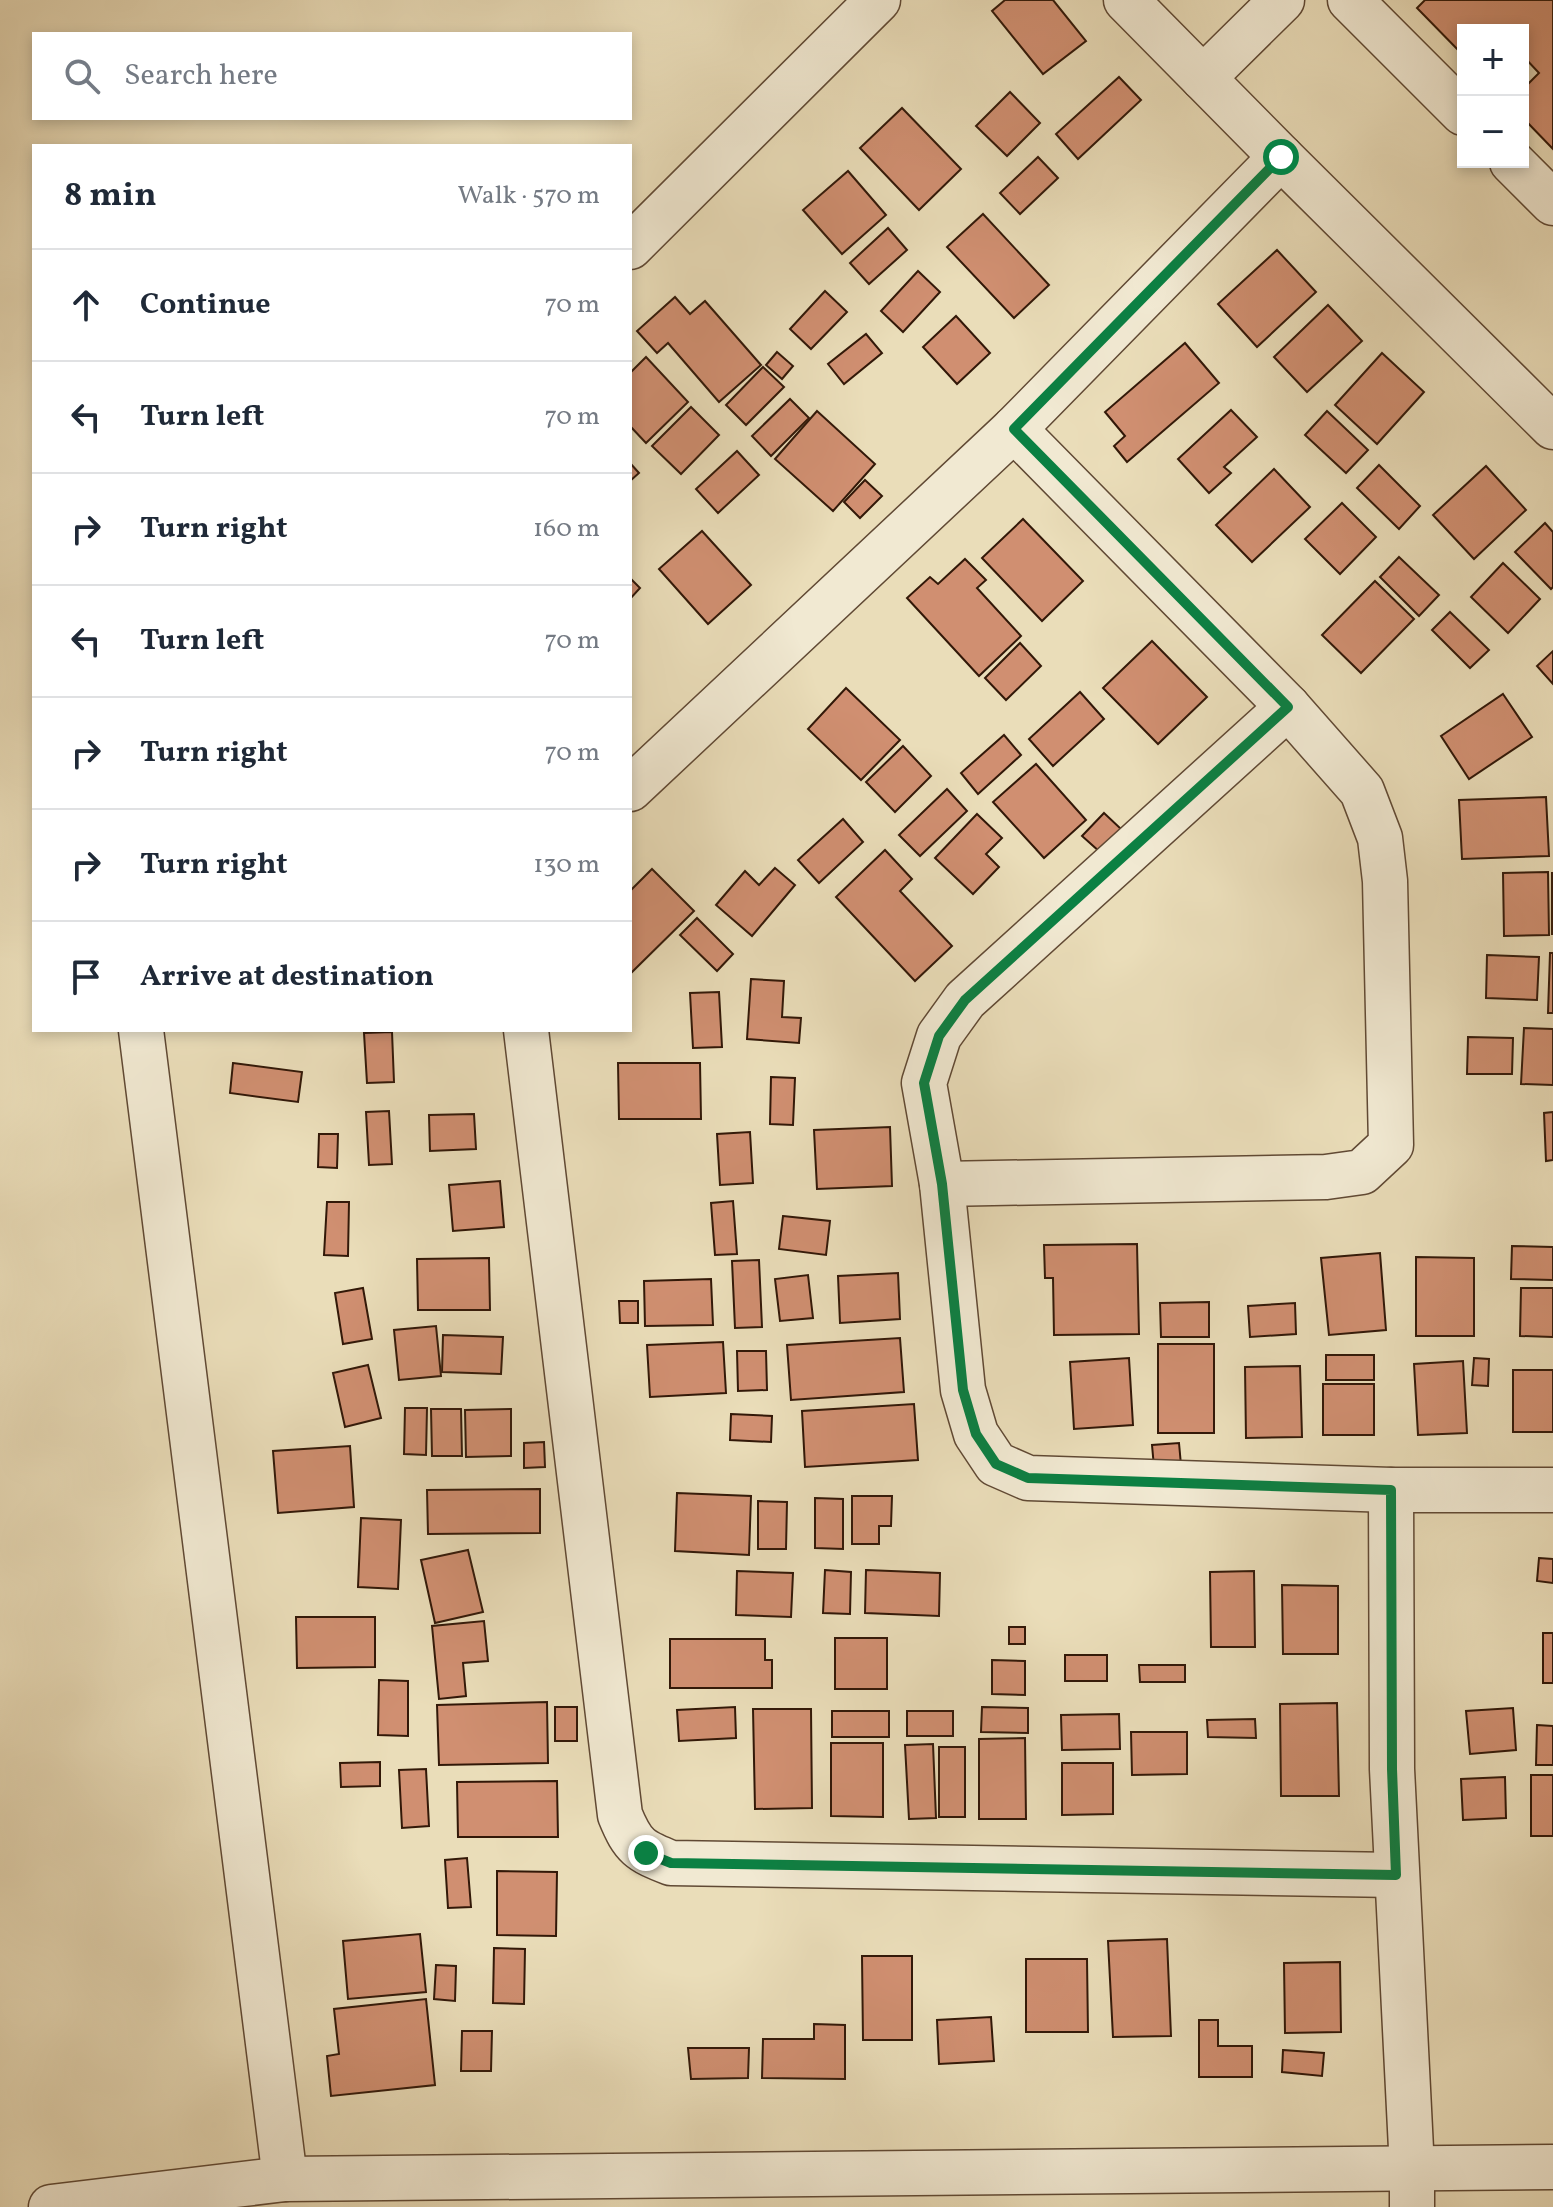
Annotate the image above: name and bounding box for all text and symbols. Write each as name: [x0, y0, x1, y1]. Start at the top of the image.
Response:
map controls: [1457, 24, 1529, 168]
button: +: [1457, 24, 1529, 96]
search box: [32, 32, 632, 120]
icon: search: [60, 54, 104, 98]
text: Search here: [124, 55, 278, 97]
button: −: [1457, 96, 1529, 168]
route start: [1263, 139, 1299, 175]
text: 8 min: [64, 173, 157, 220]
text: Walk · 570 m: [457, 178, 600, 214]
icon: ahead: [64, 283, 108, 327]
text: Continue: [140, 284, 271, 326]
text: 70 m: [545, 287, 600, 323]
icon: left: [64, 395, 108, 439]
text: Turn left: [140, 396, 264, 438]
text: 70 m: [545, 399, 600, 435]
icon: right: [64, 507, 108, 551]
text: Turn right: [140, 508, 288, 550]
text: 160 m: [533, 511, 600, 547]
icon: left: [64, 619, 108, 663]
text: Turn left: [140, 620, 264, 662]
text: 70 m: [545, 623, 600, 659]
icon: right: [64, 731, 108, 775]
text: Turn right: [140, 732, 288, 774]
text: 70 m: [545, 735, 600, 771]
icon: right: [64, 843, 108, 887]
text: Turn right: [140, 844, 288, 886]
text: 130 m: [533, 847, 600, 883]
icon: arrive: [64, 955, 108, 999]
text: Arrive at destination: [140, 956, 434, 998]
route end: [628, 1835, 664, 1871]

